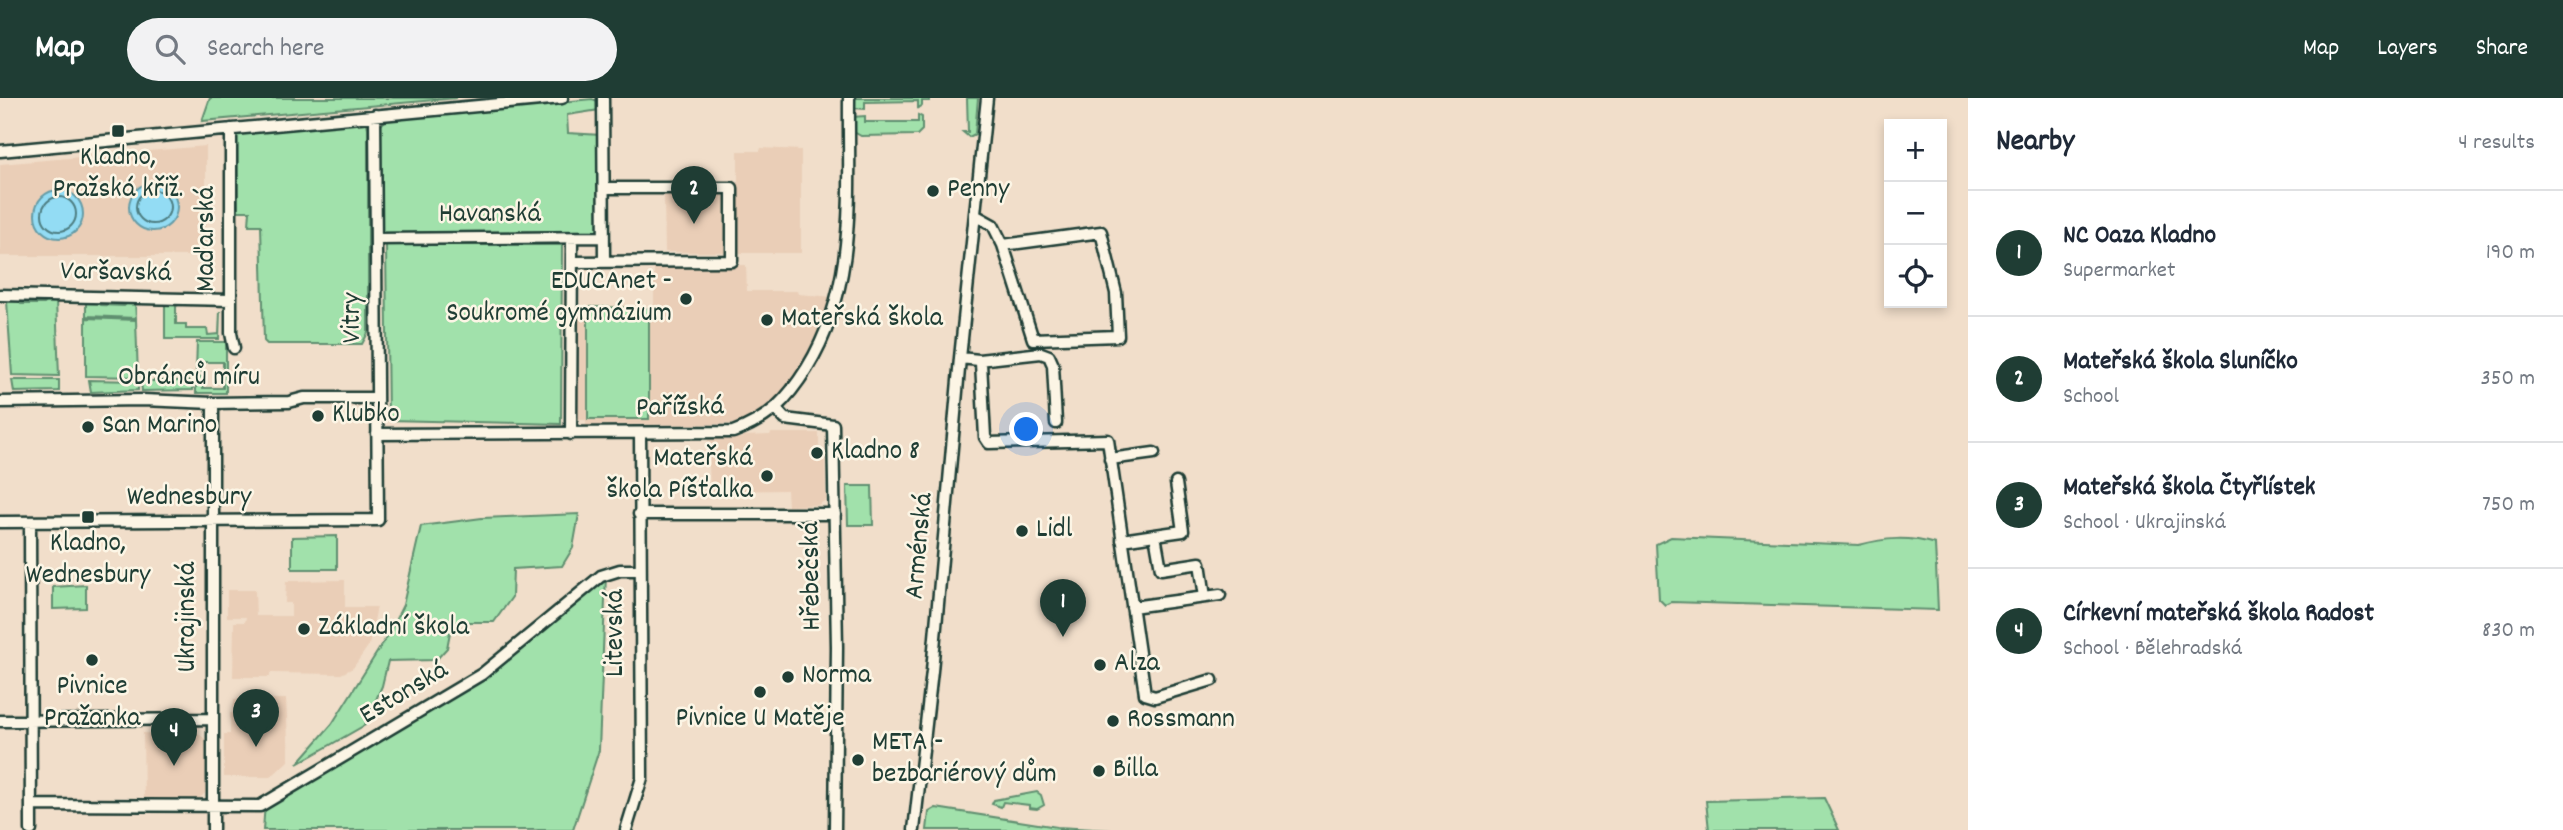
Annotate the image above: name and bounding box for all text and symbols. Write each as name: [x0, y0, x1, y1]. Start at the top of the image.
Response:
search box: [127, 18, 617, 81]
text: Map: [35, 26, 85, 73]
icon: search: [151, 30, 189, 68]
text: Search here: [207, 31, 325, 68]
text: Map: [2303, 32, 2339, 66]
text: Layers: [2377, 32, 2438, 66]
text: Share: [2476, 32, 2528, 66]
map controls: [1884, 119, 1947, 308]
button: +: [1884, 119, 1947, 182]
text: Nearby: [1996, 122, 2074, 165]
marker: Kladno, Pražská křiž.: [110, 123, 126, 139]
text: 4 results: [2458, 127, 2535, 160]
place label: Kladno, Pražská křiž.: [53, 139, 183, 211]
pin: 2: [671, 166, 717, 224]
place label: Penny: [947, 171, 1010, 211]
button: −: [1884, 182, 1947, 245]
marker: Penny: [925, 183, 941, 199]
street label: Maďarská: [188, 186, 228, 292]
street label: Havanská: [439, 196, 541, 236]
text: NC Oaza Kladno: [2063, 218, 2216, 255]
text: 1: [2016, 237, 2022, 270]
text: 190 m: [2486, 237, 2535, 270]
button: locate: [1884, 245, 1947, 308]
street label: Varšavská: [60, 253, 172, 295]
text: Supermarket: [2063, 255, 2175, 288]
place label: EDUCAnet - Soukromé gymnázium: [446, 263, 672, 335]
marker: EDUCAnet - Soukromé gymnázium: [678, 291, 694, 307]
street label: Vitry: [334, 292, 374, 343]
place label: Mateřská škola: [781, 300, 944, 340]
marker: Mateřská škola: [759, 312, 775, 328]
text: Mateřská škola Sluníčko: [2063, 344, 2298, 381]
street label: Obránců míru: [118, 359, 260, 399]
text: 2: [2014, 363, 2024, 396]
text: 350 m: [2481, 363, 2535, 396]
text: School: [2063, 381, 2119, 414]
street label: Pařížská: [636, 388, 724, 430]
place label: Klubko: [332, 396, 400, 436]
place label: San Marino: [102, 407, 217, 447]
marker: Klubko: [310, 408, 326, 424]
your location: [1009, 412, 1043, 446]
marker: San Marino: [80, 419, 96, 435]
place label: Kladno 8: [831, 433, 920, 473]
place label: Mateřská škola Píšťalka: [606, 440, 754, 512]
marker: Kladno 8: [809, 445, 825, 461]
marker: Mateřská škola Píšťalka: [759, 468, 775, 484]
text: Mateřská škola Čtyřlístek: [2063, 470, 2316, 507]
street label: Wednesbury: [127, 479, 252, 519]
text: 3: [2014, 489, 2024, 522]
text: 750 m: [2482, 489, 2535, 522]
street label: Arménská: [896, 491, 946, 601]
text: School · Ukrajinská: [2063, 507, 2226, 540]
marker: Kladno, Wednesbury: [80, 509, 96, 525]
place label: Lidl: [1036, 511, 1073, 551]
street label: Hřebečská: [792, 521, 834, 631]
marker: Lidl: [1014, 523, 1030, 539]
place label: Kladno, Wednesbury: [26, 525, 151, 597]
street label: Ukrajinská: [169, 561, 209, 673]
pin: 1: [1040, 579, 1086, 637]
street label: Litevská: [597, 589, 637, 677]
text: Církevní mateřská škola Radost: [2063, 596, 2374, 633]
place label: Základní škola: [318, 609, 470, 649]
text: 4: [2014, 615, 2024, 648]
text: 830 m: [2482, 615, 2535, 648]
marker: Základní škola: [296, 621, 312, 637]
text: School · Bělehradská: [2063, 633, 2242, 666]
place label: Alza: [1114, 645, 1161, 685]
marker: Pivnice Pražanka: [84, 652, 100, 668]
street label: Estonská: [353, 652, 457, 736]
place label: Norma: [802, 657, 872, 697]
marker: Alza: [1092, 657, 1108, 673]
place label: Pivnice Pražanka: [44, 668, 141, 740]
marker: Norma: [780, 669, 796, 685]
marker: Pivnice U Matěje: [752, 684, 768, 700]
pin: 3: [233, 689, 279, 747]
place label: Pivnice U Matěje: [675, 700, 845, 740]
place label: Rossmann: [1127, 701, 1235, 741]
pin: 4: [151, 708, 197, 766]
marker: Rossmann: [1105, 713, 1121, 729]
place label: META - bezbariérový dům: [872, 724, 1057, 796]
place label: Billa: [1113, 751, 1159, 791]
marker: META - bezbariérový dům: [850, 752, 866, 768]
marker: Billa: [1091, 763, 1107, 779]

